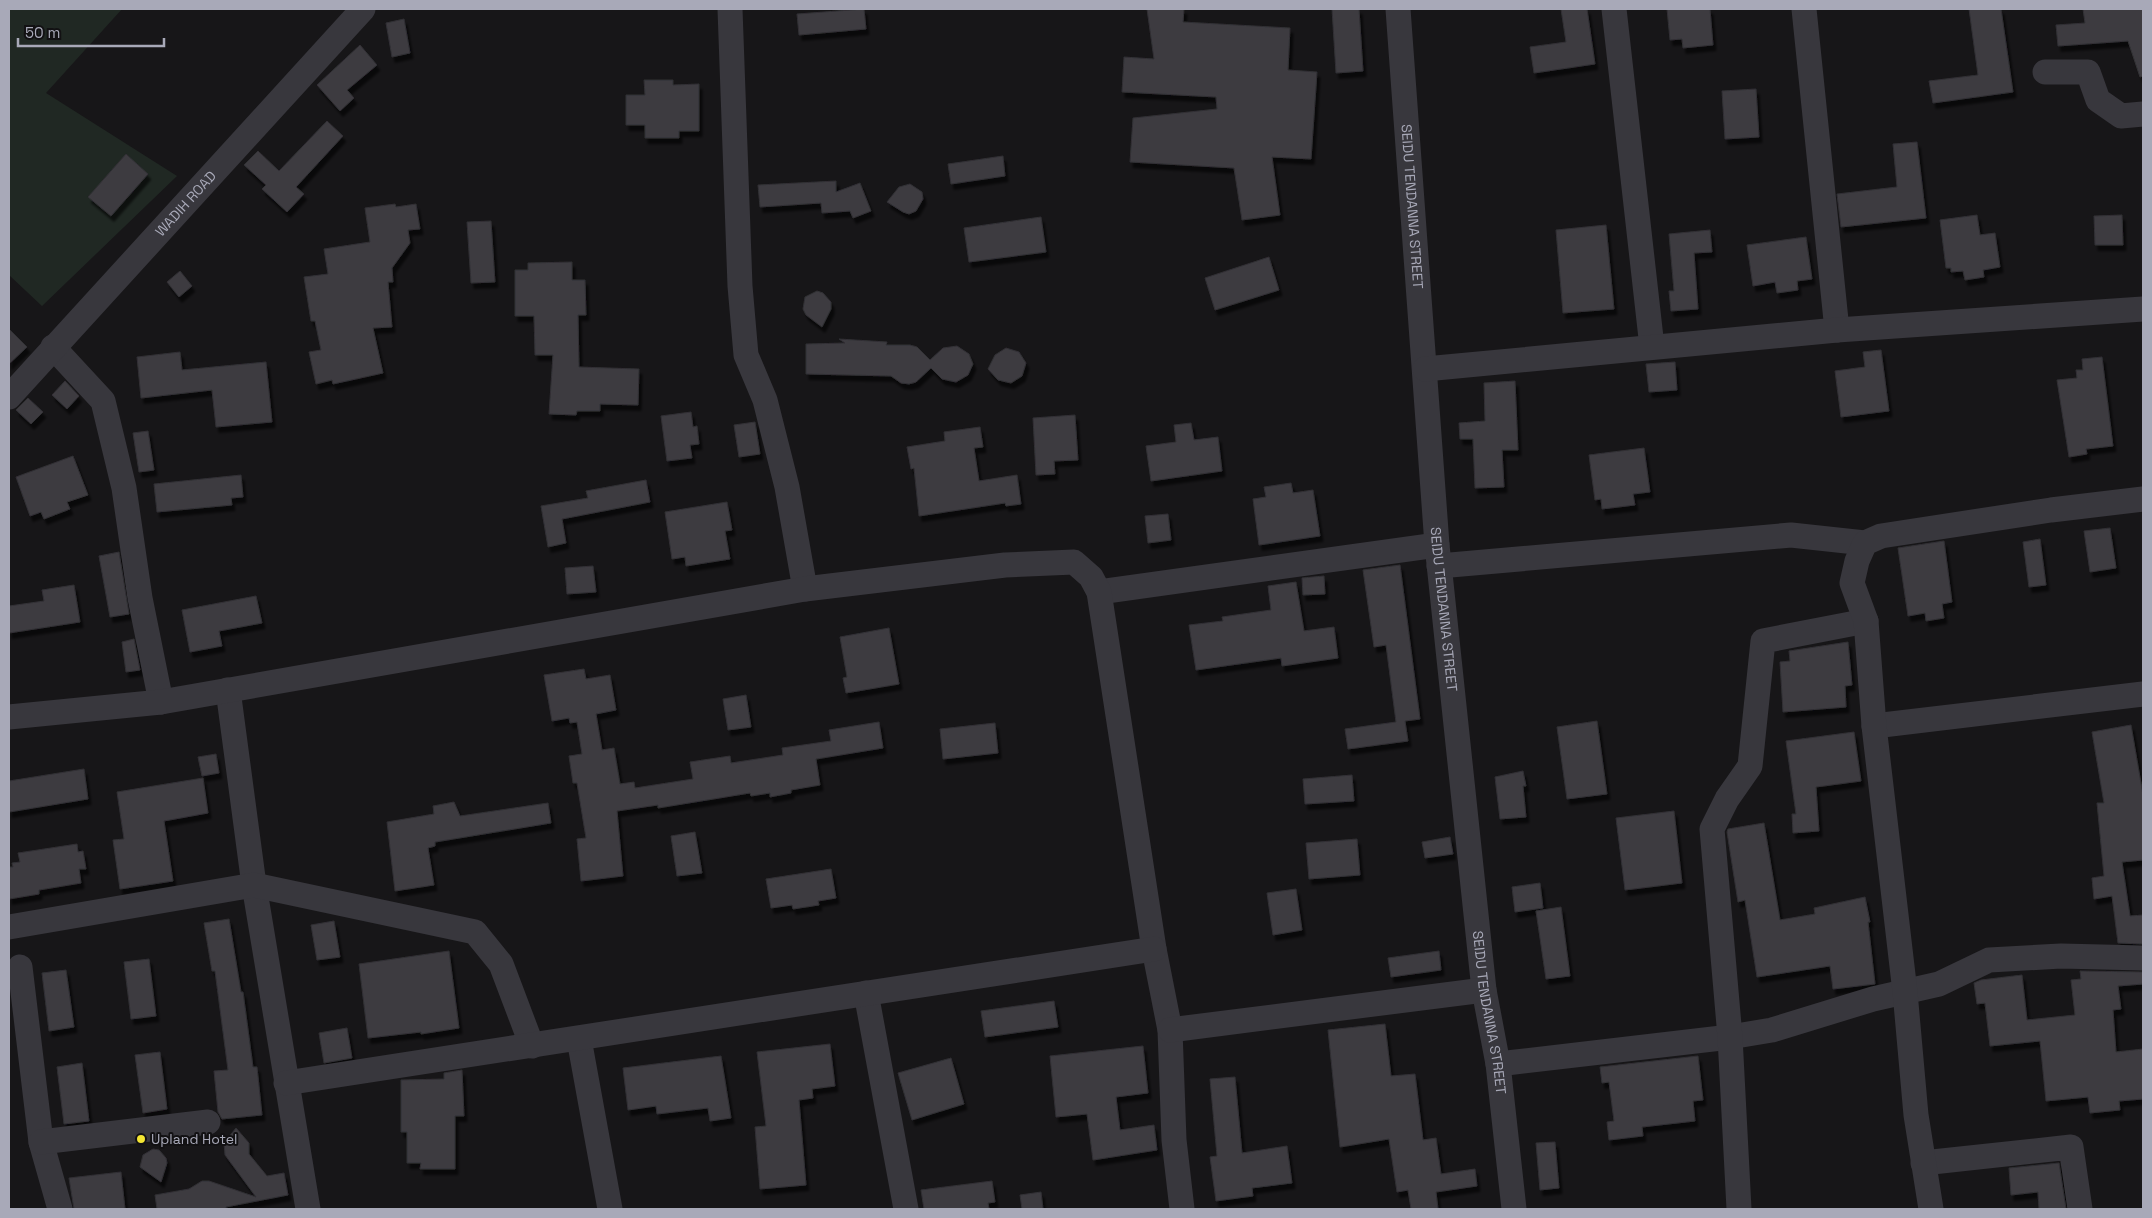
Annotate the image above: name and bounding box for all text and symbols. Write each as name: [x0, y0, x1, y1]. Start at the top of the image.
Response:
scale bar: [18, 15, 164, 47]
text: 50 m: [25, 23, 60, 42]
street label: SEIDU TENDANNA STREET: [1397, 123, 1427, 290]
street label: WADIH ROAD: [151, 167, 220, 240]
street label: SEIDU TENDANNA STREET: [1427, 526, 1461, 692]
street label: SEIDU TENDANNA STREET: [1469, 930, 1510, 1095]
place label: Upland Hotel: [151, 1130, 237, 1148]
marker: Upland Hotel: [135, 1133, 147, 1145]

